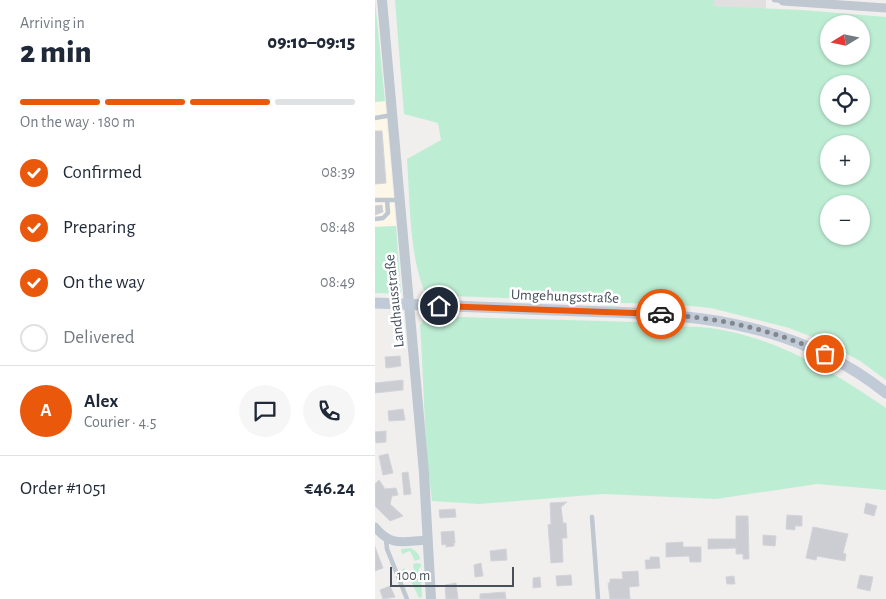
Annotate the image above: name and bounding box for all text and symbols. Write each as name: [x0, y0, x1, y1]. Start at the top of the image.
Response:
text: Arriving in: [20, 15, 85, 31]
north arrow: [820, 15, 870, 65]
map controls: [820, 15, 870, 245]
text: 09:10–09:15: [267, 33, 355, 52]
text: 2 min: [20, 36, 92, 68]
button: locate: [820, 75, 870, 125]
text: On the way · 180 m: [20, 114, 135, 130]
button: +: [820, 135, 870, 185]
icon: check: [20, 159, 48, 187]
text: Confirmed: [63, 163, 142, 182]
text: 08:39: [321, 164, 355, 180]
button: −: [820, 195, 870, 245]
icon: check: [20, 214, 48, 242]
text: Preparing: [63, 218, 136, 237]
text: 08:48: [320, 219, 355, 235]
street label: Landhausstraße: [382, 254, 407, 348]
icon: check: [20, 269, 48, 297]
text: On the way: [63, 273, 145, 292]
text: 08:49: [320, 274, 355, 290]
pin: [418, 285, 460, 327]
street label: Umgehungsstraße: [511, 287, 619, 306]
courier: [636, 289, 686, 339]
icon: home: [425, 292, 453, 320]
icon: car: [647, 300, 675, 328]
text: Delivered: [63, 328, 135, 347]
pin: [804, 333, 846, 375]
icon: bag: [811, 340, 839, 368]
button: chat: [239, 385, 291, 437]
button: phone: [303, 385, 355, 437]
text: Alex: [84, 392, 118, 411]
text: A: [40, 401, 52, 420]
text: Courier · 4.5: [84, 414, 156, 430]
text: Order #1051: [20, 479, 107, 498]
text: €46.24: [305, 479, 355, 498]
scale bar: [390, 564, 514, 587]
text: 100 m: [397, 569, 430, 583]

